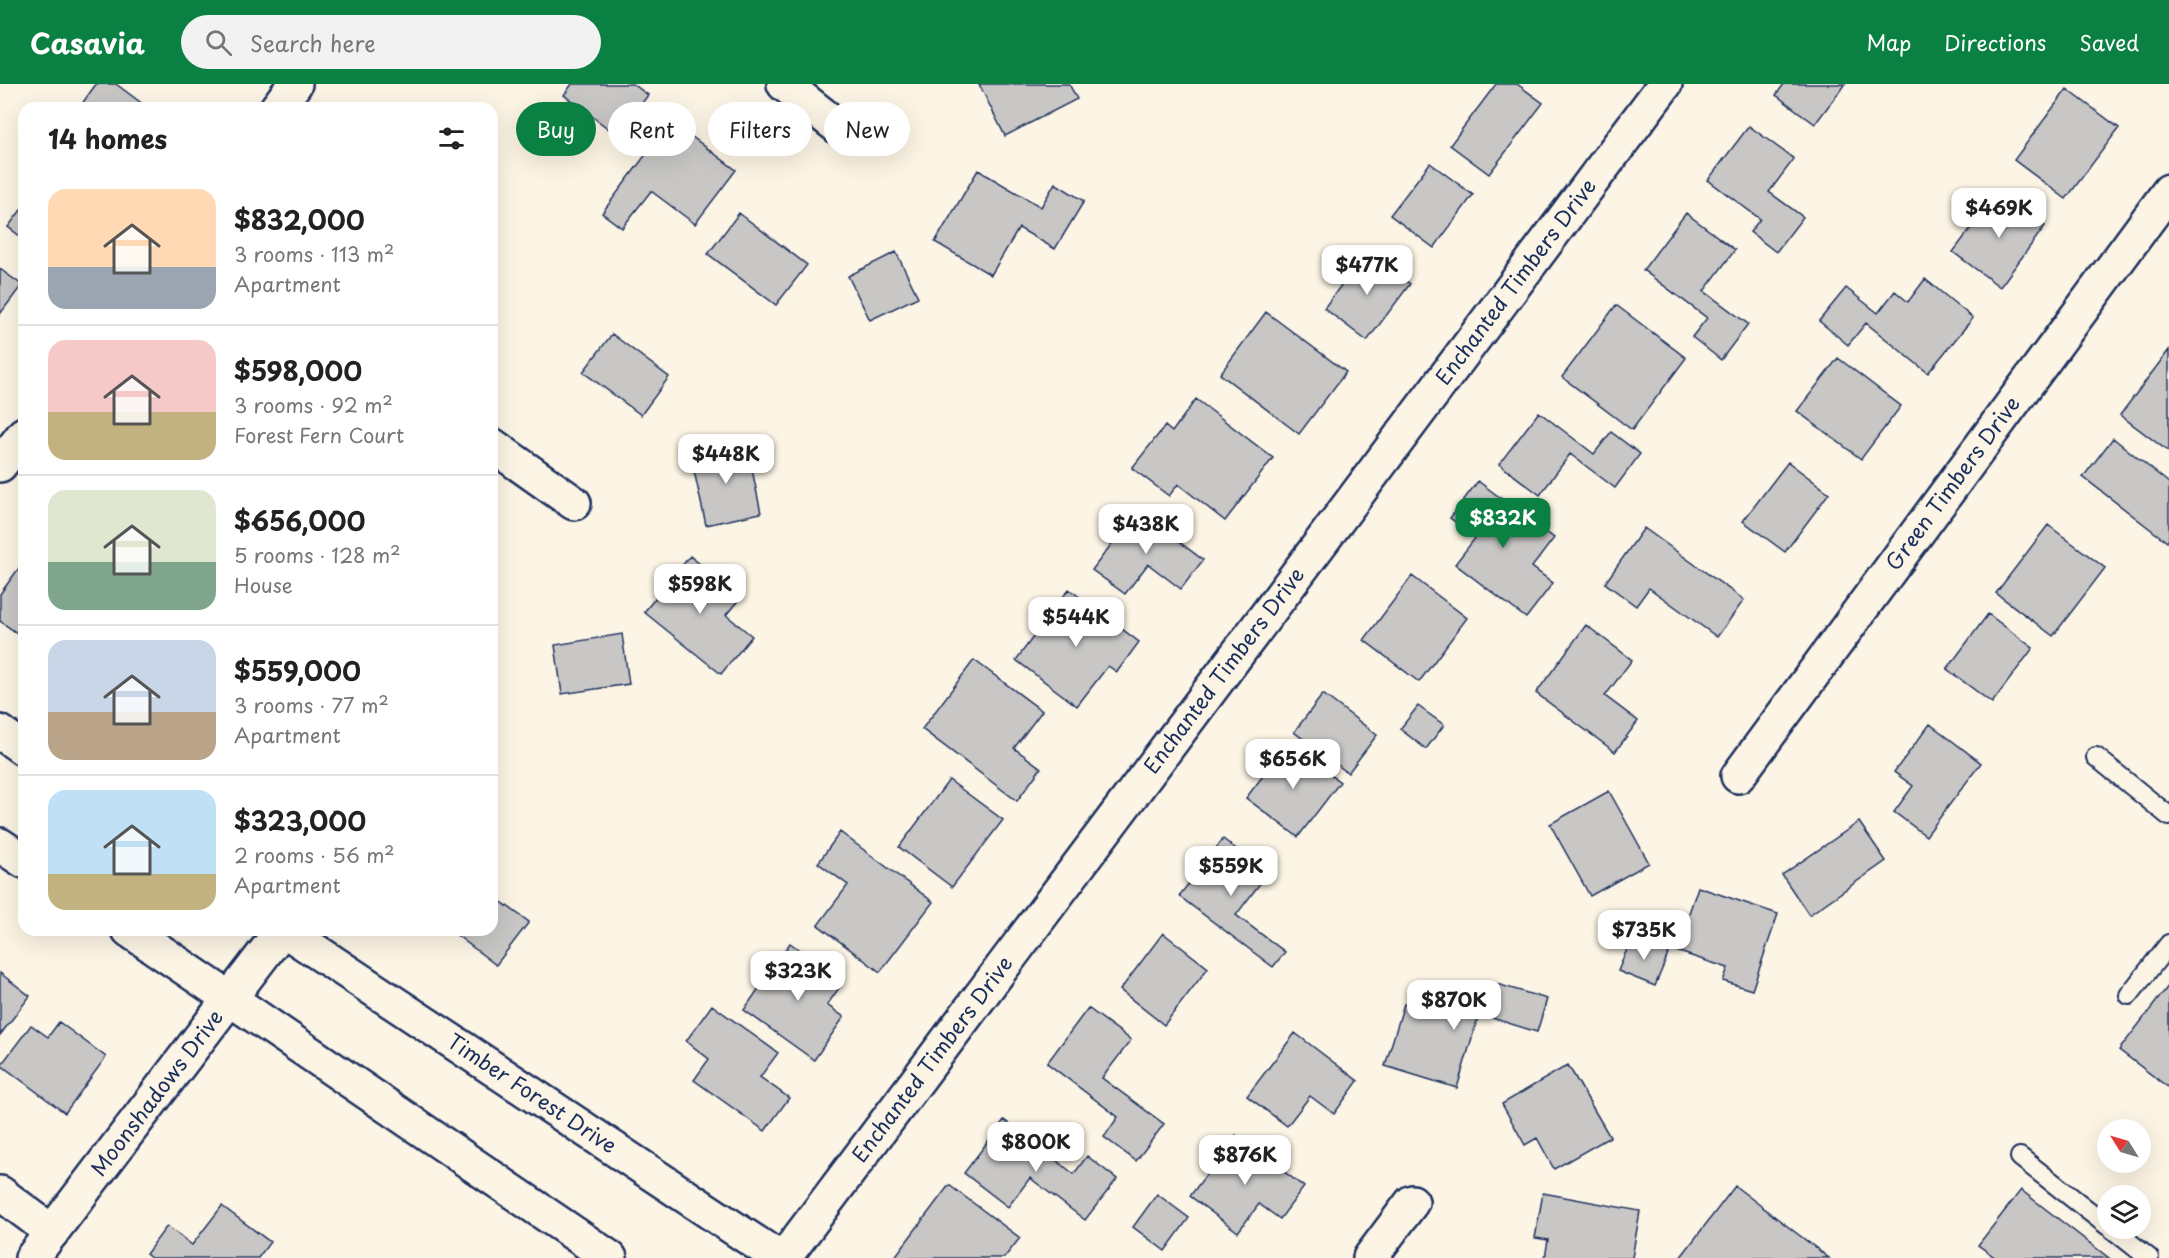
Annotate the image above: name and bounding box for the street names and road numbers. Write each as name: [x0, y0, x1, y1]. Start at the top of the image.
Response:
street label: Enchanted Timbers Drive: [1427, 171, 1603, 391]
street label: Green Timbers Drive: [1877, 389, 2027, 576]
street label: Enchanted Timbers Drive: [1135, 560, 1311, 780]
street label: Enchanted Timbers Drive: [843, 948, 1019, 1168]
street label: Moonshadows Drive: [82, 1002, 230, 1182]
street label: Timber Forest Drive: [442, 1025, 624, 1160]

